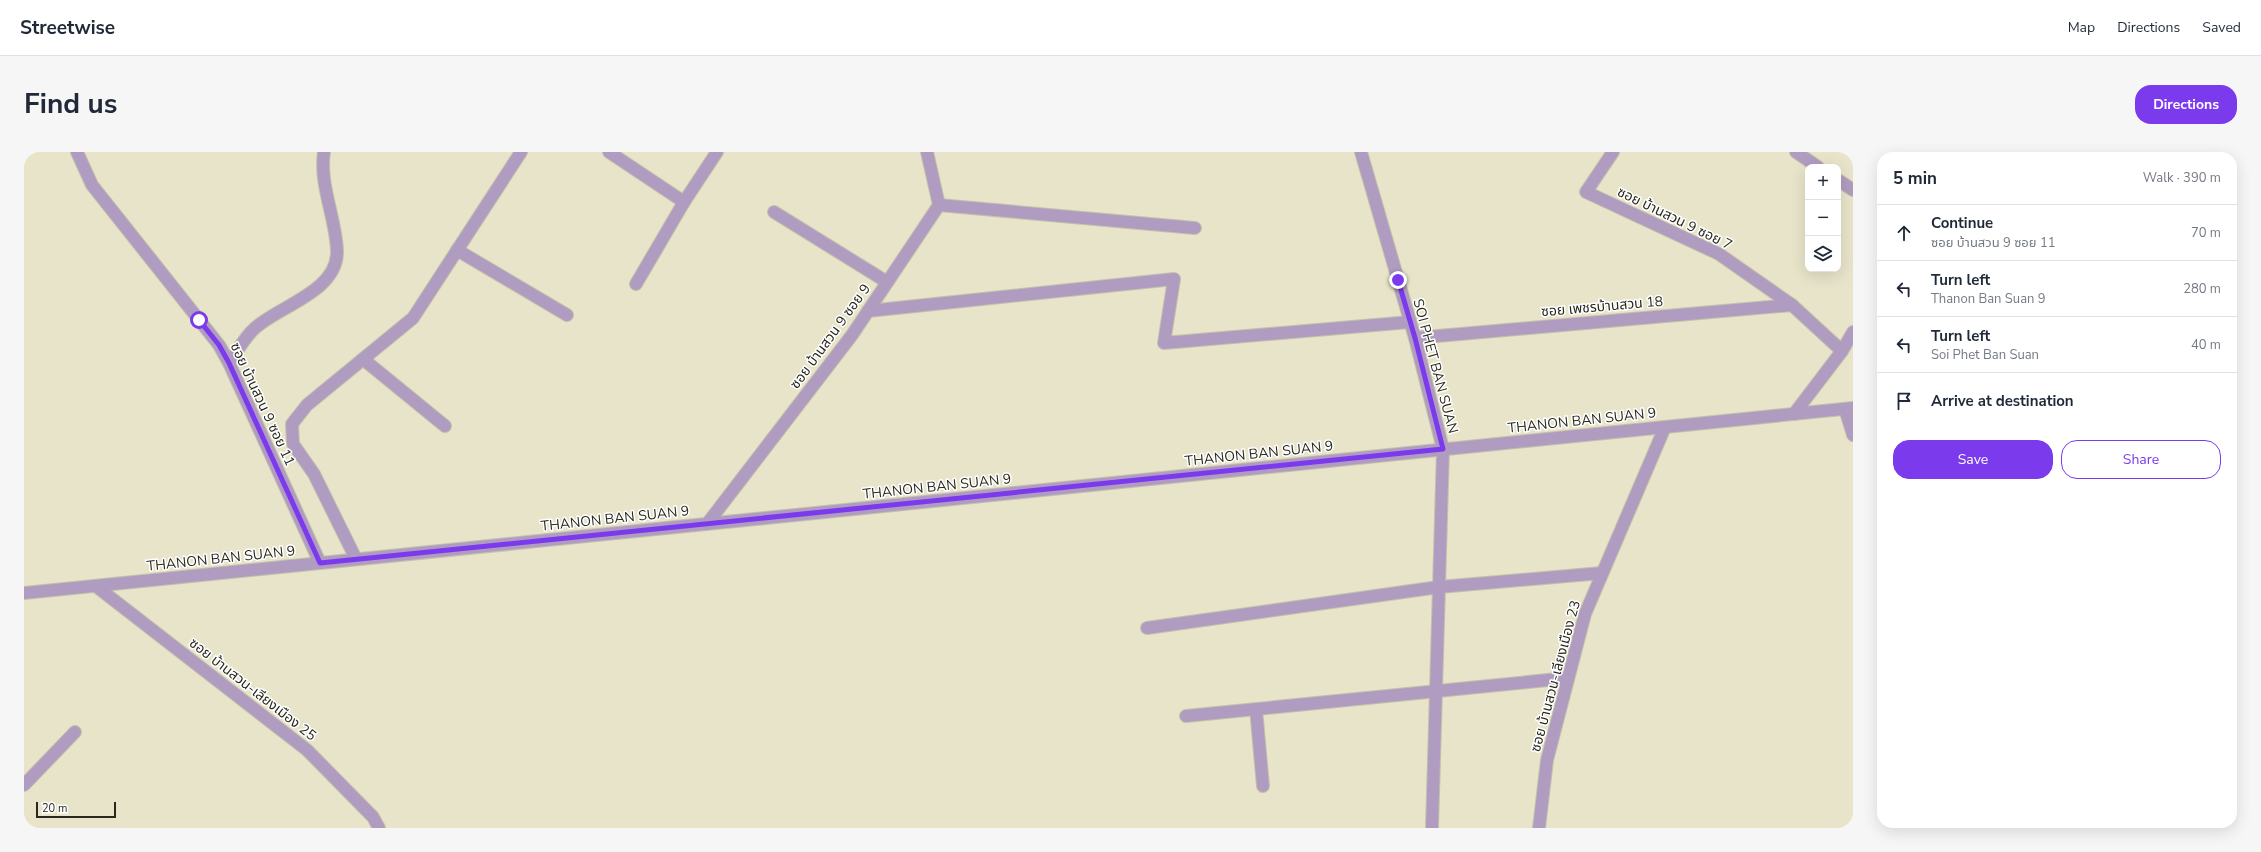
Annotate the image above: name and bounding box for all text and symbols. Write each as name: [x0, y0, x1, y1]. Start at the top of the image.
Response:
text: Streetwise: [20, 15, 115, 41]
text: Map: [2068, 18, 2095, 37]
text: Directions: [2117, 18, 2180, 37]
text: Saved: [2202, 18, 2241, 37]
text: Find us: [24, 85, 118, 123]
button: Directions: [2135, 85, 2237, 124]
map controls: [1805, 164, 1841, 272]
button: +: [1805, 164, 1841, 200]
text: 5 min: [1893, 167, 1937, 190]
text: Walk · 390 m: [2143, 169, 2221, 187]
street label: ซอย บ้านสวน 9 ซอย 7: [1614, 182, 1735, 255]
button: −: [1805, 200, 1841, 236]
text: Continue: [1931, 213, 1993, 233]
icon: ahead: [1893, 222, 1915, 244]
text: 70 m: [2191, 224, 2221, 242]
text: ซอย บ้านสวน 9 ซอย 11: [1931, 234, 2056, 252]
button: layers: [1805, 236, 1841, 272]
text: Turn left: [1931, 270, 1990, 290]
route end: [1389, 271, 1407, 289]
icon: left: [1893, 278, 1915, 300]
street label: ซอย บ้านสวน 9 ซอย 9: [786, 280, 875, 393]
text: 280 m: [2183, 280, 2221, 298]
text: Thanon Ban Suan 9: [1931, 290, 2046, 308]
street label: ซอย เพชรบ้านสวน 18: [1540, 292, 1664, 321]
street label: SOI PHET BAN SUAN: [1408, 297, 1463, 436]
route start: [190, 311, 208, 329]
text: Turn left: [1931, 326, 1990, 346]
icon: left: [1893, 334, 1915, 356]
text: 40 m: [2191, 336, 2221, 354]
street label: ซอย บ้านสวน 9 ซอย 11: [226, 339, 299, 469]
text: Soi Phet Ban Suan: [1931, 346, 2039, 364]
icon: arrive: [1893, 390, 1915, 412]
text: Arrive at destination: [1931, 391, 2074, 411]
street label: THANON BAN SUAN 9: [1507, 403, 1657, 438]
street label: THANON BAN SUAN 9: [1184, 436, 1334, 471]
button: Save: [1893, 440, 2053, 479]
button: Share: [2061, 440, 2221, 479]
street label: THANON BAN SUAN 9: [862, 469, 1012, 504]
street label: THANON BAN SUAN 9: [540, 501, 690, 536]
street label: THANON BAN SUAN 9: [146, 541, 296, 576]
street label: ซอย บ้านสวน-เลียงเมือง 23: [1526, 598, 1585, 754]
street label: ซอย บ้านสวน-เลียงเมือง 25: [185, 634, 320, 745]
scale bar: [36, 800, 116, 819]
text: 20 m: [42, 801, 67, 816]

